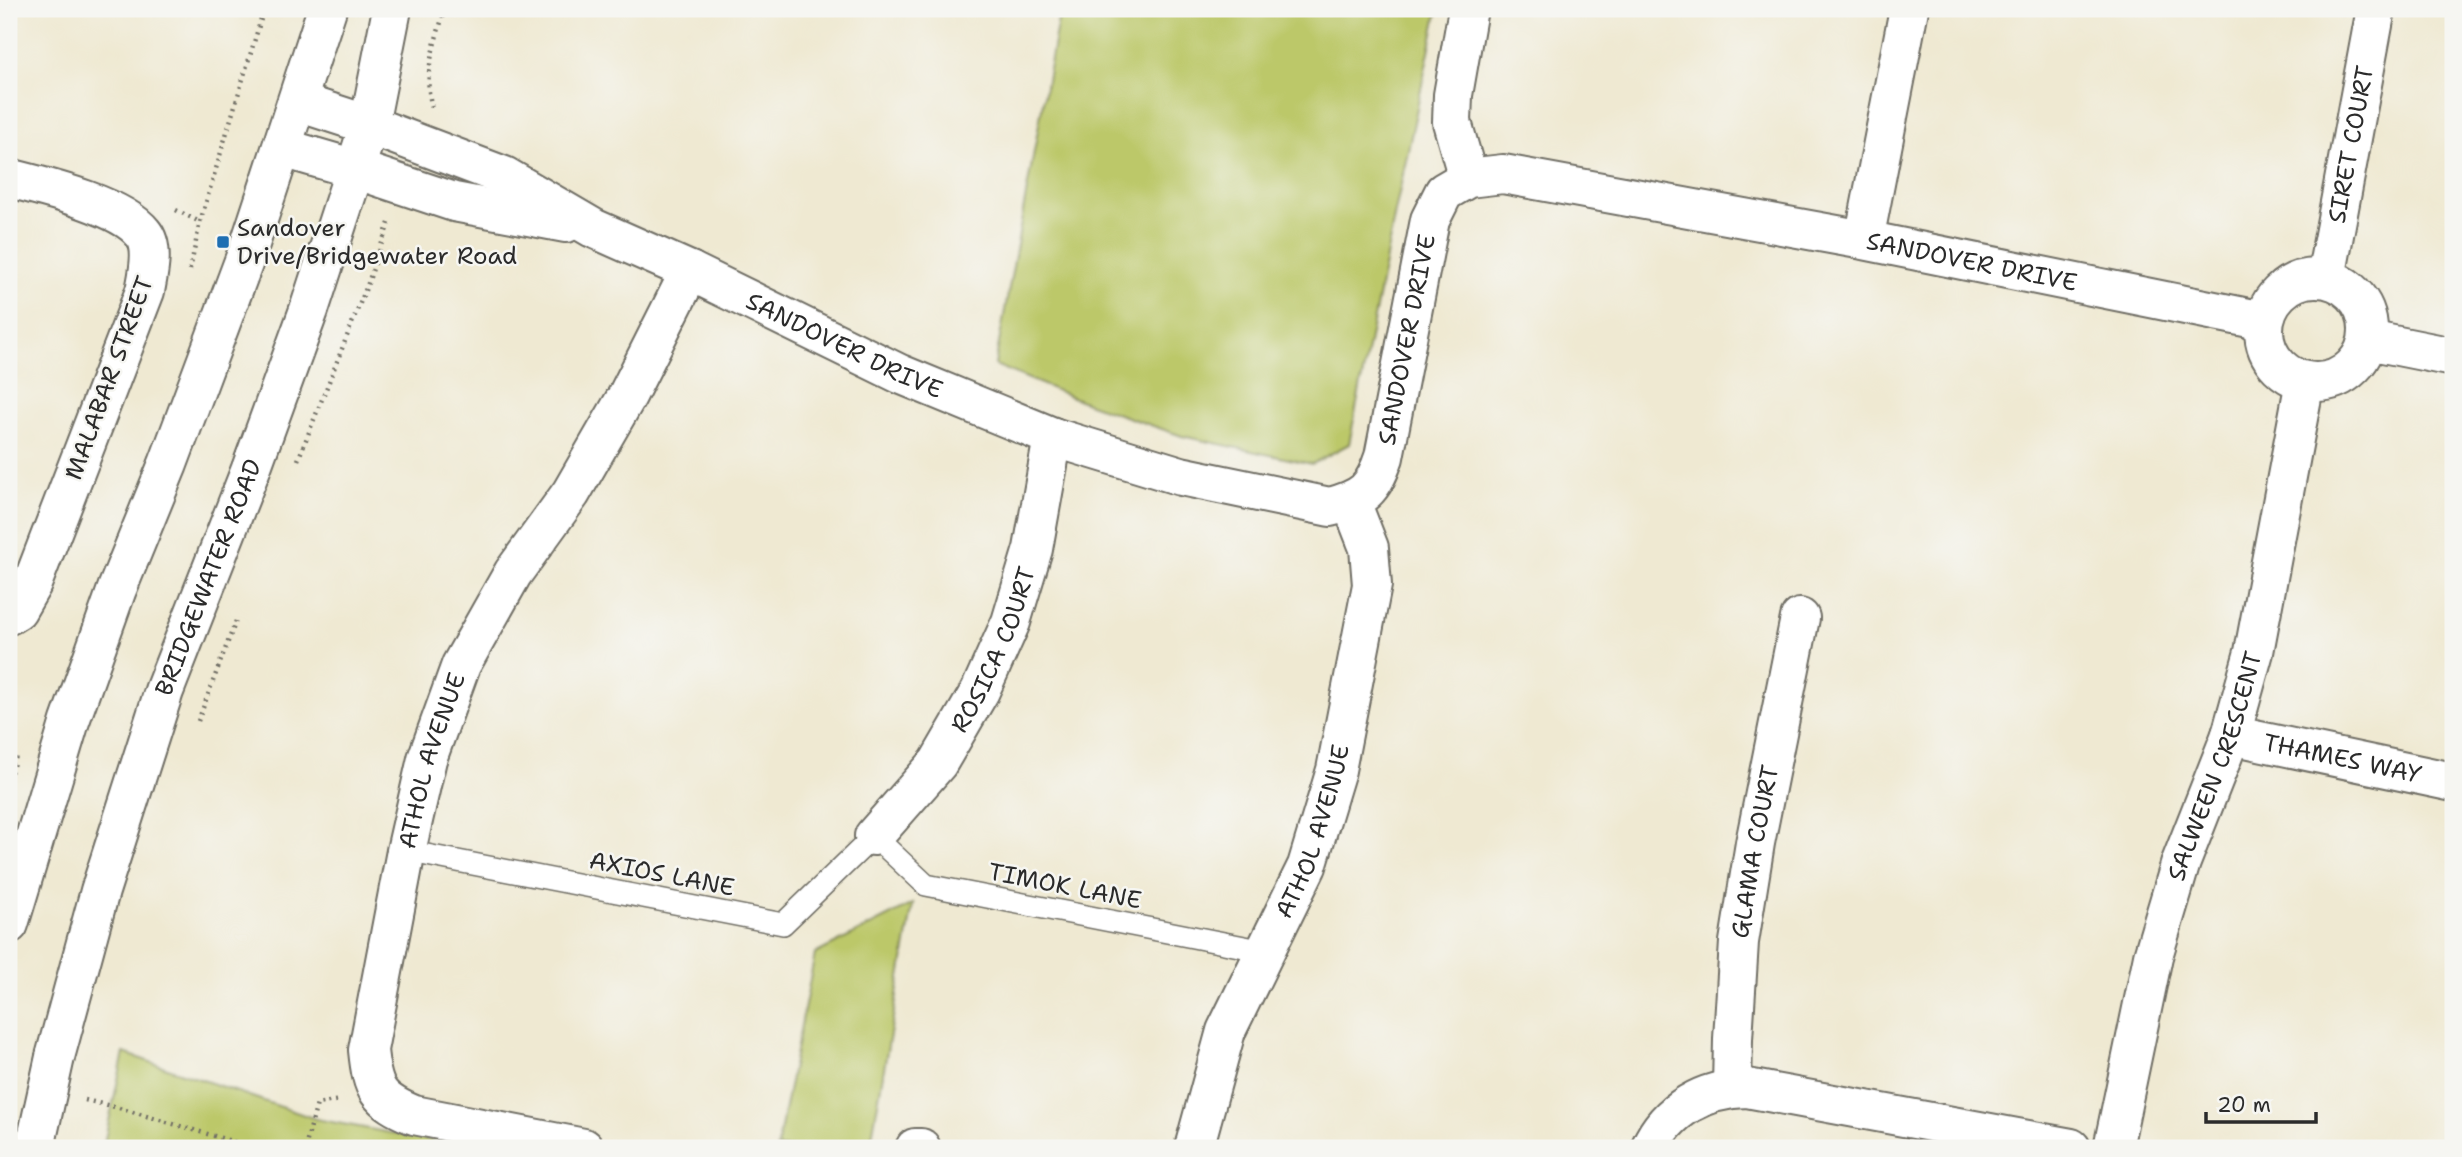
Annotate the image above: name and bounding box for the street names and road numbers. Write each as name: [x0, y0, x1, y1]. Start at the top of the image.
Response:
street label: SIRET COURT: [2321, 63, 2381, 226]
street label: SANDOVER DRIVE: [1864, 225, 2080, 299]
street label: SANDOVER DRIVE: [1371, 231, 1443, 448]
street label: MALABAR STREET: [57, 271, 161, 484]
street label: SANDOVER DRIVE: [741, 285, 947, 406]
street label: BRIDGEWATER ROAD: [148, 455, 269, 700]
street label: ROSICA COURT: [943, 563, 1043, 738]
street label: SALWEEN CRESCENT: [2160, 648, 2269, 885]
street label: ATHOL AVENUE: [391, 668, 473, 852]
street label: THAMES WAY: [2261, 726, 2425, 791]
street label: ATHOL AVENUE: [1268, 742, 1357, 924]
street label: GLAMA COURT: [1724, 762, 1786, 941]
street label: AXIOS LANE: [587, 844, 737, 904]
street label: TIMOK LANE: [986, 855, 1144, 917]

